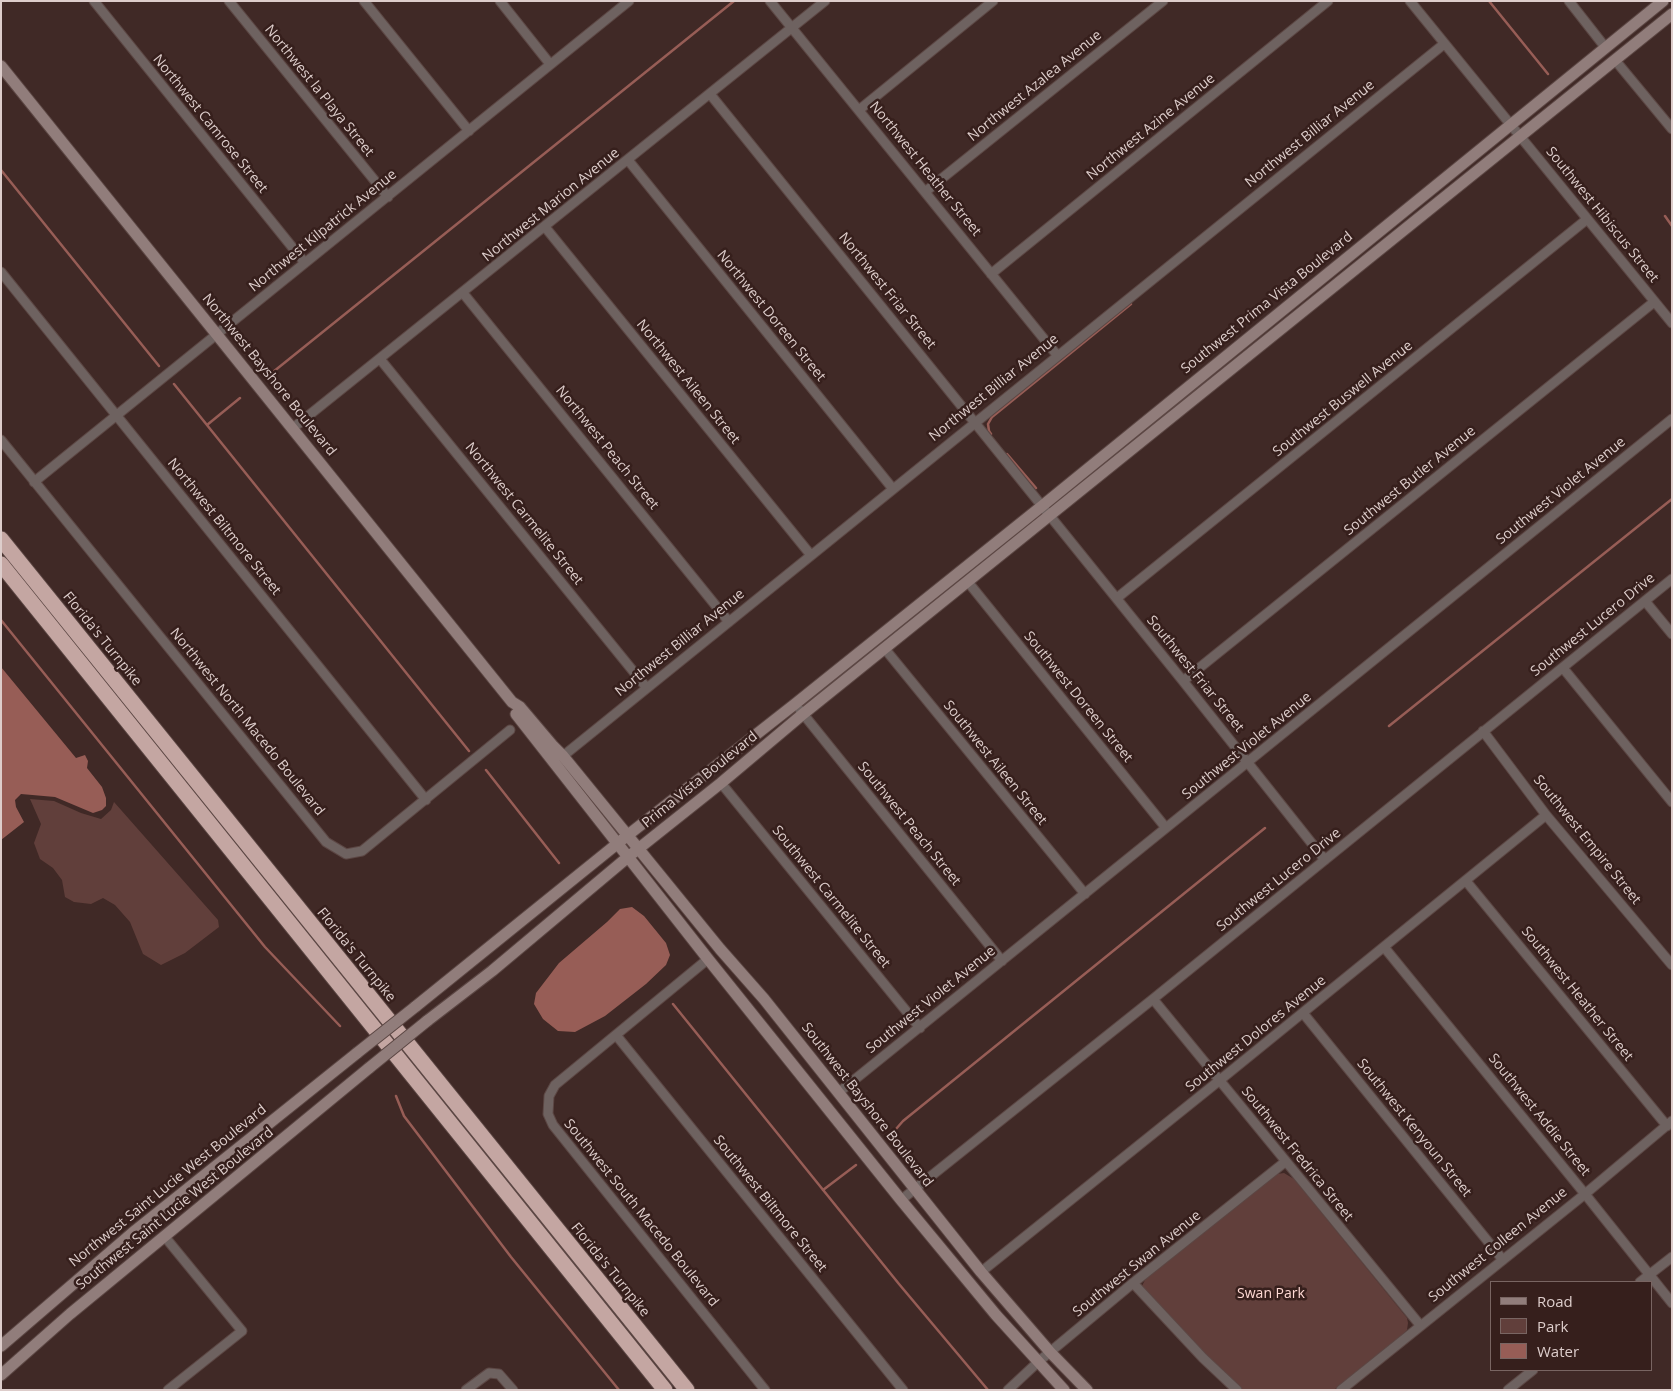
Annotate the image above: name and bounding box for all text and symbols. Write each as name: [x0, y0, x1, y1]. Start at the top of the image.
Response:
street label: Northwest la Playa Street: [261, 22, 377, 160]
street label: Northwest Azalea Avenue: [965, 27, 1105, 145]
street label: Northwest Camrose Street: [149, 51, 271, 197]
street label: Northwest Azine Avenue: [1084, 70, 1218, 184]
street label: Northwest Billiar Avenue: [1242, 77, 1378, 191]
street label: Northwest Heather Street: [866, 98, 984, 240]
street label: Southwest Hibiscus Street: [1542, 144, 1662, 286]
street label: Northwest Marion Avenue: [479, 145, 623, 265]
street label: Northwest Kilpatrick Avenue: [246, 166, 400, 296]
street label: Northwest Friar Street: [835, 229, 939, 353]
street label: Southwest Prima Vista Boulevard: [1178, 229, 1356, 377]
street label: Northwest Doreen Street: [713, 247, 829, 385]
street label: Northwest Bayshore Boulevard: [198, 291, 340, 459]
street label: Northwest Aileen Street: [633, 316, 743, 448]
street label: Northwest Billiar Avenue: [926, 331, 1062, 445]
street label: Southwest Buswell Avenue: [1270, 337, 1416, 461]
street label: Northwest Peach Street: [552, 383, 662, 513]
street label: Southwest Butler Avenue: [1341, 423, 1479, 539]
street label: Southwest Violet Avenue: [1493, 434, 1629, 548]
street label: Northwest Carmelite Street: [461, 440, 587, 588]
street label: Northwest Biltmore Street: [164, 455, 284, 599]
street label: Southwest Lucero Drive: [1528, 570, 1658, 680]
street label: Northwest Billiar Avenue: [612, 586, 748, 700]
street label: Florida's Turnpike: [59, 589, 145, 689]
street label: Southwest Friar Street: [1143, 612, 1247, 736]
street label: Northwest North Macedo Boulevard: [166, 625, 328, 819]
street label: Southwest Doreen Street: [1020, 628, 1136, 766]
street label: Southwest Violet Avenue: [1179, 689, 1315, 803]
street label: Southwest Aileen Street: [940, 697, 1050, 829]
street label: Prima Vista Boulevard: [639, 728, 761, 832]
street label: Southwest Peach Street: [854, 759, 964, 889]
street label: Southwest Empire Street: [1530, 772, 1644, 908]
street label: Southwest Carmelite Street: [768, 823, 894, 971]
street label: Southwest Lucero Drive: [1214, 825, 1344, 935]
street label: Florida's Turnpike: [313, 905, 399, 1005]
street label: Southwest Heather Street: [1518, 923, 1636, 1065]
street label: Southwest Violet Avenue: [863, 943, 999, 1057]
street label: Southwest Dolores Avenue: [1183, 972, 1329, 1096]
street label: Southwest Bayshore Boulevard: [798, 1020, 936, 1190]
street label: Southwest Addie Street: [1485, 1051, 1593, 1179]
street label: Southwest Kenyoun Street: [1353, 1056, 1475, 1200]
street label: Southwest Fredrica Street: [1238, 1083, 1356, 1225]
street label: Northwest Saint Lucie West Boulevard: [66, 1101, 270, 1271]
street label: Southwest South Macedo Boulevard: [560, 1116, 722, 1310]
street label: Southwest Saint Lucie West Boulevard: [73, 1124, 277, 1294]
street label: Southwest Biltmore Street: [710, 1132, 830, 1276]
street label: Southwest Colleen Avenue: [1425, 1184, 1571, 1306]
street label: Southwest Swan Avenue: [1070, 1207, 1204, 1321]
street label: Florida's Turnpike: [567, 1220, 653, 1320]
legend: [1490, 1281, 1653, 1371]
park label: Swan Park: [1237, 1286, 1305, 1302]
text: Road: [1537, 1291, 1573, 1311]
text: Park: [1537, 1316, 1568, 1336]
text: Water: [1537, 1341, 1579, 1361]

